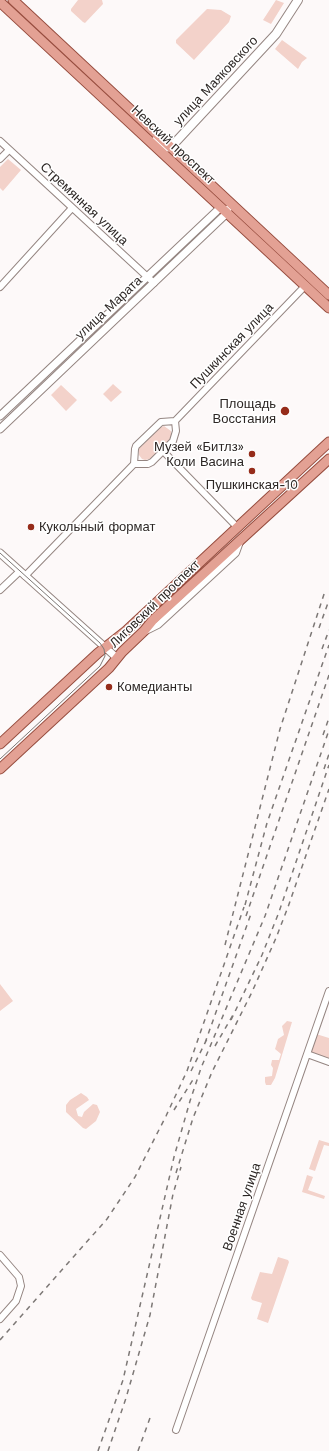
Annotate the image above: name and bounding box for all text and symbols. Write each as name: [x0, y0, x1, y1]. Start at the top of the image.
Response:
street label: улица Маяковского: [171, 33, 261, 129]
street label: Невский проспект: [128, 102, 218, 188]
street label: Стремянная улица: [37, 159, 131, 249]
street label: улица Марата: [72, 273, 146, 343]
street label: Пушкинская улица: [187, 300, 277, 392]
place label: Площадь Восстания: [213, 396, 276, 427]
marker: Площадь Восстания: [279, 405, 291, 417]
place label: Музей «Битлз» Коли Васина: [154, 439, 244, 470]
marker: Музей «Битлз» Коли Васина: [247, 449, 257, 459]
marker: Пушкинская-10: [247, 466, 257, 476]
place label: Пушкинская-10: [206, 477, 298, 493]
place label: Кукольный формат: [39, 519, 155, 535]
marker: Кукольный формат: [26, 522, 36, 532]
street label: Лиговский проспект: [107, 557, 203, 651]
place label: Комедианты: [117, 679, 192, 695]
marker: Комедианты: [104, 682, 114, 692]
street label: Военная улица: [220, 1161, 264, 1253]

